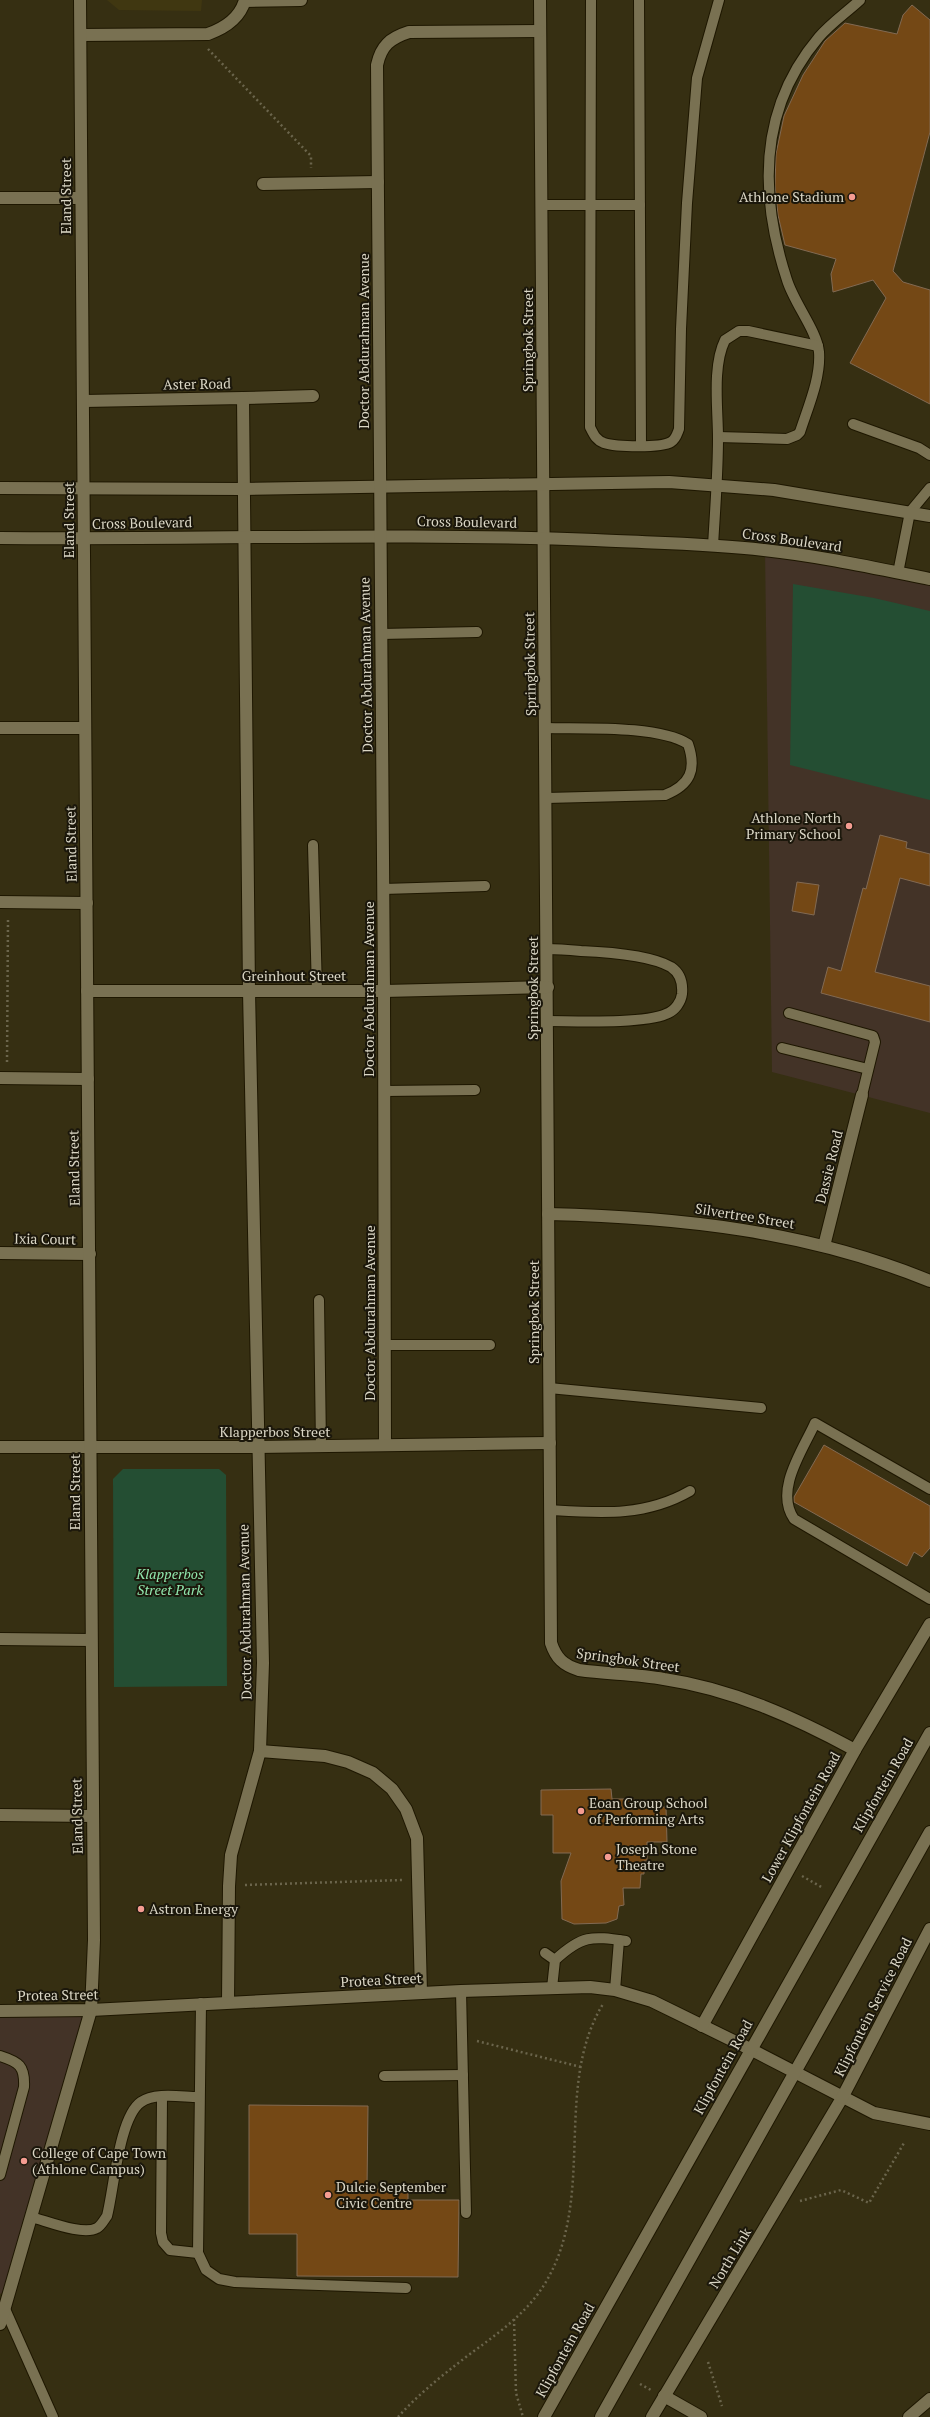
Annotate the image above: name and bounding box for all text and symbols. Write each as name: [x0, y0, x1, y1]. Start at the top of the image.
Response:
street label: Eland Street: [56, 157, 75, 234]
place label: Athlone Stadium: [739, 187, 844, 206]
marker: Athlone Stadium: [847, 192, 857, 202]
street label: Doctor Abdurahman Avenue: [354, 253, 373, 429]
street label: Springbok Street: [518, 287, 537, 392]
street label: Aster Road: [163, 373, 231, 394]
street label: Eland Street: [59, 481, 78, 558]
street label: Cross Boulevard: [417, 511, 518, 532]
street label: Cross Boulevard: [92, 512, 193, 533]
street label: Cross Boulevard: [741, 523, 843, 556]
street label: Doctor Abdurahman Avenue: [354, 577, 377, 753]
street label: Springbok Street: [519, 611, 540, 716]
street label: Eland Street: [60, 805, 81, 882]
place label: Athlone North Primary School: [746, 808, 841, 843]
marker: Athlone North Primary School: [844, 821, 854, 831]
street label: Doctor Abdurahman Avenue: [359, 901, 378, 1077]
street label: Springbok Street: [523, 935, 542, 1040]
street label: Greinhout Street: [242, 966, 347, 985]
street label: Dassie Road: [810, 1128, 847, 1206]
street label: Eland Street: [63, 1129, 84, 1206]
street label: Silvertree Street: [694, 1198, 797, 1233]
street label: Doctor Abdurahman Avenue: [360, 1225, 379, 1401]
street label: Ixia Court: [14, 1228, 77, 1249]
street label: Springbok Street: [524, 1259, 543, 1364]
street label: Klapperbos Street: [220, 1422, 331, 1441]
street label: Eland Street: [65, 1453, 84, 1530]
street label: Doctor Abdurahman Avenue: [233, 1524, 256, 1700]
park label: Klapperbos Street Park: [135, 1564, 204, 1599]
street label: Springbok Street: [575, 1643, 682, 1676]
street label: Klipfontein Road: [848, 1734, 917, 1835]
street label: Lower Klipfontein Road: [757, 1748, 844, 1885]
street label: Eland Street: [66, 1777, 87, 1854]
place label: Eoan Group School of Performing Arts: [589, 1793, 708, 1828]
marker: Eoan Group School of Performing Arts: [576, 1806, 586, 1816]
place label: Joseph Stone Theatre: [616, 1839, 697, 1874]
marker: Joseph Stone Theatre: [603, 1852, 613, 1862]
place label: Astron Energy: [149, 1899, 239, 1918]
marker: Astron Energy: [136, 1904, 146, 1914]
street label: Klipfontein Service Road: [829, 1934, 916, 2080]
street label: Protea Street: [340, 1968, 423, 1991]
street label: Protea Street: [17, 1984, 100, 2005]
street label: Klipfontein Road: [689, 2016, 757, 2117]
place label: College of Cape Town (Athlone Campus): [32, 2143, 167, 2178]
marker: College of Cape Town (Athlone Campus): [19, 2156, 29, 2166]
place label: Dulcie September Civic Centre: [336, 2177, 447, 2212]
marker: Dulcie September Civic Centre: [323, 2190, 333, 2200]
street label: North Link: [704, 2223, 756, 2292]
street label: Klipfontein Road: [531, 2299, 599, 2400]

